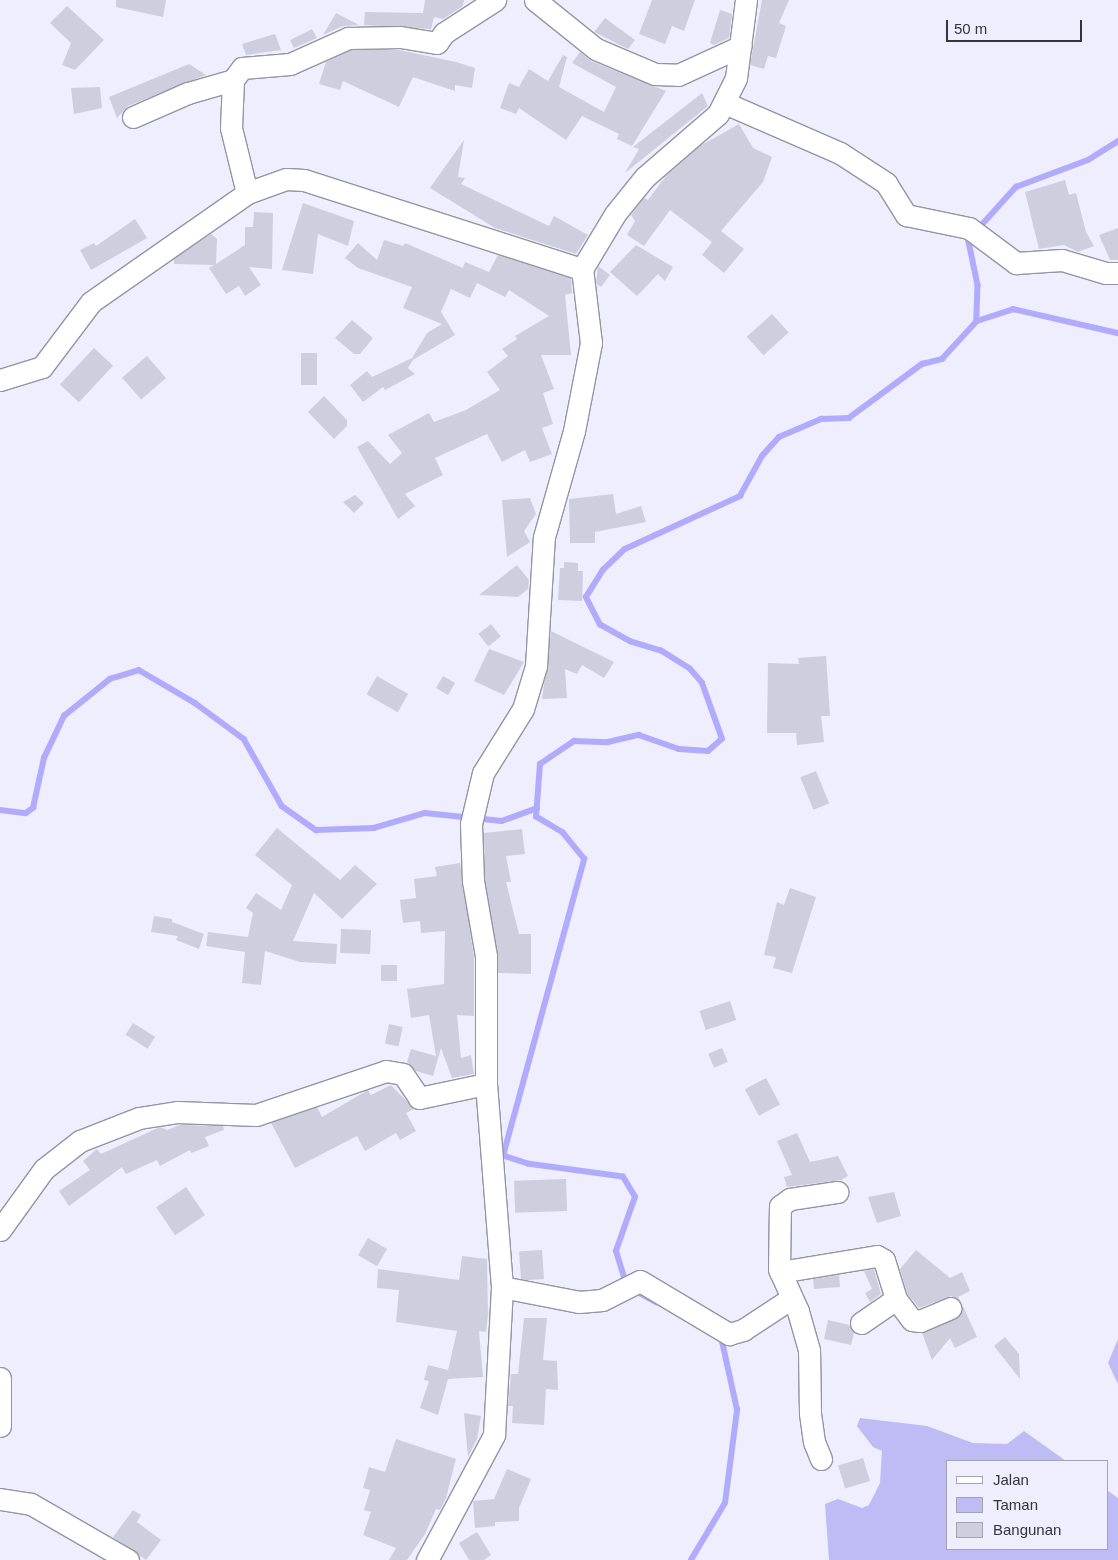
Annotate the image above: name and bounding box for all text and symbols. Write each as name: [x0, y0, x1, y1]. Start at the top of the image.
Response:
scale bar: [948, 10, 1084, 42]
text: 50 m: [954, 20, 987, 37]
legend: [946, 1460, 1108, 1550]
text: Jalan: [993, 1471, 1029, 1488]
text: Taman: [993, 1496, 1038, 1513]
text: Bangunan: [993, 1521, 1061, 1538]

